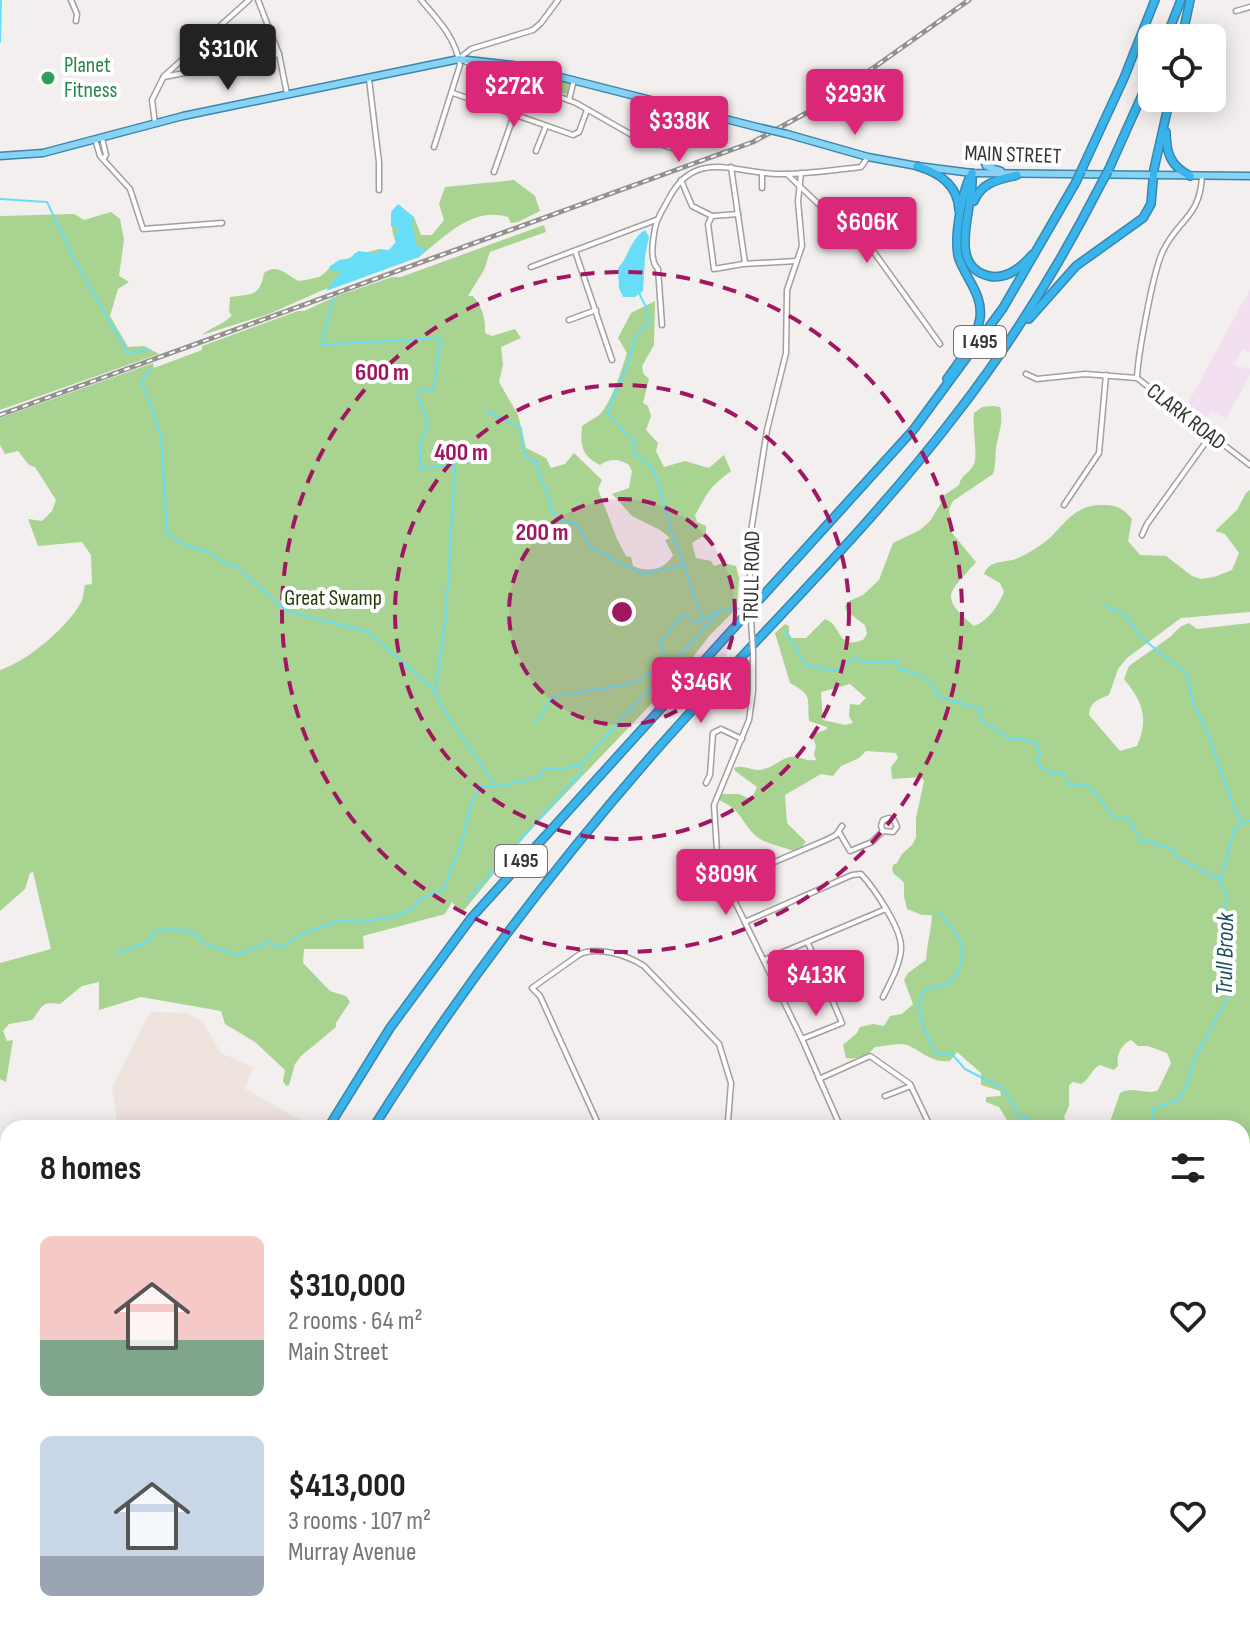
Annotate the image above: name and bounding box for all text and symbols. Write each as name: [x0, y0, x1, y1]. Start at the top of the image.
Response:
pin: $310K: [172, 24, 284, 92]
map controls: [1138, 24, 1226, 112]
button: locate: [1138, 24, 1226, 112]
text: $310K: [198, 34, 258, 65]
place label: Planet Fitness: [64, 52, 117, 104]
pin: $272K: [458, 61, 570, 129]
marker: Planet Fitness: [39, 69, 57, 87]
pin: $293K: [799, 69, 911, 137]
text: $272K: [484, 71, 544, 102]
text: $293K: [824, 79, 886, 110]
pin: $338K: [623, 96, 735, 164]
text: $338K: [648, 106, 710, 137]
street label: MAIN STREET: [964, 140, 1062, 170]
pin: $606K: [811, 197, 923, 265]
text: $606K: [836, 207, 898, 238]
road number: I 495: [954, 326, 1006, 358]
text: 600 m: [355, 358, 409, 387]
street label: CLARK ROAD: [1141, 378, 1231, 456]
text: 400 m: [434, 438, 488, 467]
text: 200 m: [515, 518, 569, 547]
street label: TRULL ROAD: [738, 530, 766, 622]
park label: Great Swamp: [284, 585, 382, 612]
centre of rings: [608, 598, 636, 626]
pin: $346K: [645, 657, 757, 725]
text: $346K: [670, 667, 732, 698]
road number: I 495: [495, 845, 547, 877]
pin: $809K: [670, 849, 782, 917]
text: $809K: [694, 859, 758, 890]
water label: Trull Brook: [1210, 912, 1240, 995]
pin: $413K: [760, 950, 872, 1018]
text: $413K: [786, 960, 846, 991]
icon: filters: [1166, 1146, 1210, 1190]
text: 8 homes: [40, 1148, 141, 1189]
text: $310,000: [288, 1265, 406, 1306]
icon: home: [104, 1268, 200, 1364]
icon: heart: [1166, 1294, 1210, 1338]
text: 2 rooms · 64 m²: [288, 1306, 423, 1337]
text: Main Street: [288, 1337, 388, 1368]
text: $413,000: [288, 1465, 406, 1506]
icon: home: [104, 1468, 200, 1564]
icon: heart: [1166, 1494, 1210, 1538]
text: 3 rooms · 107 m²: [288, 1506, 431, 1537]
text: Murray Avenue: [288, 1537, 416, 1568]

